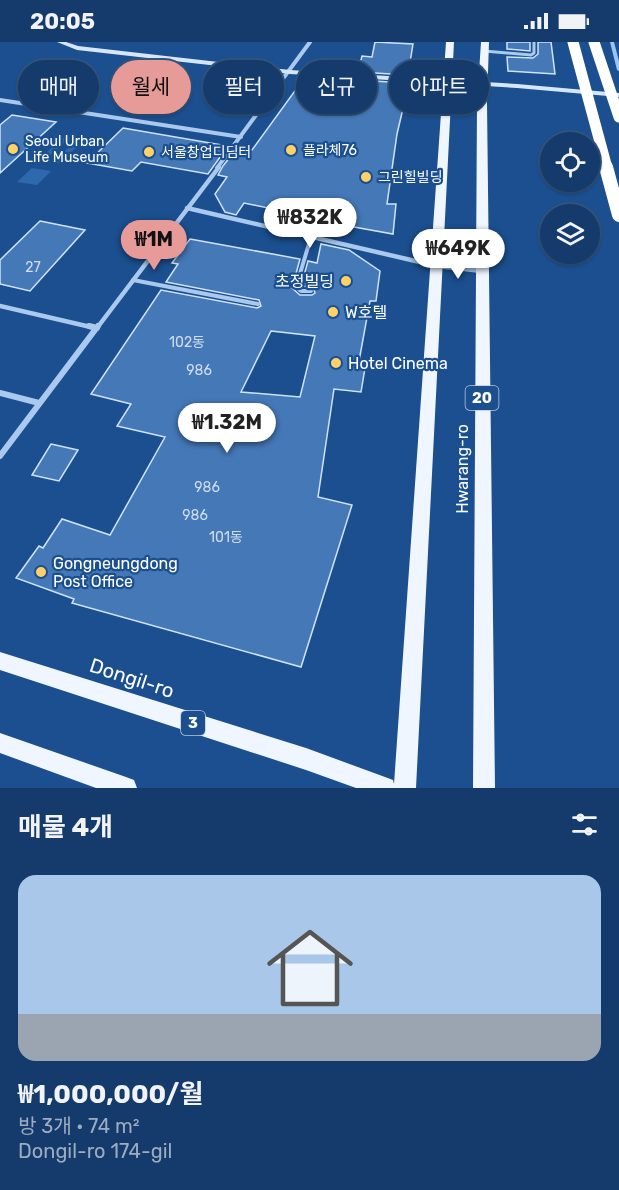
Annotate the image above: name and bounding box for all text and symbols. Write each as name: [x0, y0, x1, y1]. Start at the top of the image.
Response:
text: 20:05: [30, 8, 95, 35]
chip: 매매: [18, 60, 99, 114]
chip: 월세: [111, 60, 191, 114]
chip: 필터: [203, 60, 284, 114]
chip: 신규: [296, 60, 377, 114]
chip: 아파트: [389, 60, 489, 114]
map controls: [540, 132, 600, 264]
button: locate: [540, 132, 600, 192]
place label: Seoul Urban Life Museum: [25, 133, 108, 166]
marker: Seoul Urban Life Museum: [6, 142, 20, 156]
place label: 플라체76: [303, 142, 357, 159]
marker: 플라체76: [284, 143, 298, 157]
place label: 서울창업디딤터: [161, 144, 251, 161]
marker: 서울창업디딤터: [142, 145, 156, 159]
place label: 그린힐빌딩: [378, 169, 442, 186]
marker: 그린힐빌딩: [359, 170, 373, 184]
pin: ₩832K: [268, 198, 352, 249]
button: layers: [540, 204, 600, 264]
text: ₩832K: [278, 205, 342, 229]
pin: ₩1M: [125, 220, 183, 271]
text: ₩1M: [135, 227, 173, 251]
pin: ₩649K: [416, 229, 500, 280]
text: ₩649K: [426, 236, 490, 260]
house number: 27: [25, 259, 41, 276]
place label: 초정빌딩: [275, 272, 334, 291]
marker: 초정빌딩: [339, 274, 353, 288]
place label: W호텔: [345, 303, 387, 322]
marker: W호텔: [326, 305, 340, 319]
house number: 102동: [169, 334, 205, 351]
place label: Hotel Cinema: [348, 354, 448, 373]
marker: Hotel Cinema: [329, 356, 343, 370]
house number: 986: [186, 362, 212, 379]
road number: 20: [466, 386, 498, 410]
pin: ₩1.32M: [178, 403, 276, 454]
text: ₩1.32M: [192, 410, 262, 434]
street label: Hwarang-ro: [453, 424, 472, 514]
house number: 986: [194, 479, 220, 496]
house number: 986: [182, 507, 208, 524]
house number: 101동: [209, 529, 243, 546]
place label: Gongneungdong Post Office: [53, 554, 178, 591]
marker: Gongneungdong Post Office: [34, 565, 48, 579]
street label: Dongil-ro: [87, 653, 177, 703]
road number: 3: [181, 711, 205, 735]
icon: filters: [568, 808, 601, 841]
text: 매물 4개: [18, 812, 113, 843]
icon: home: [256, 914, 364, 1022]
text: ₩1,000,000/월: [18, 1079, 203, 1110]
text: 방 3개 · 74 m²: [18, 1114, 140, 1138]
text: Dongil-ro 174-gil: [18, 1139, 172, 1163]

